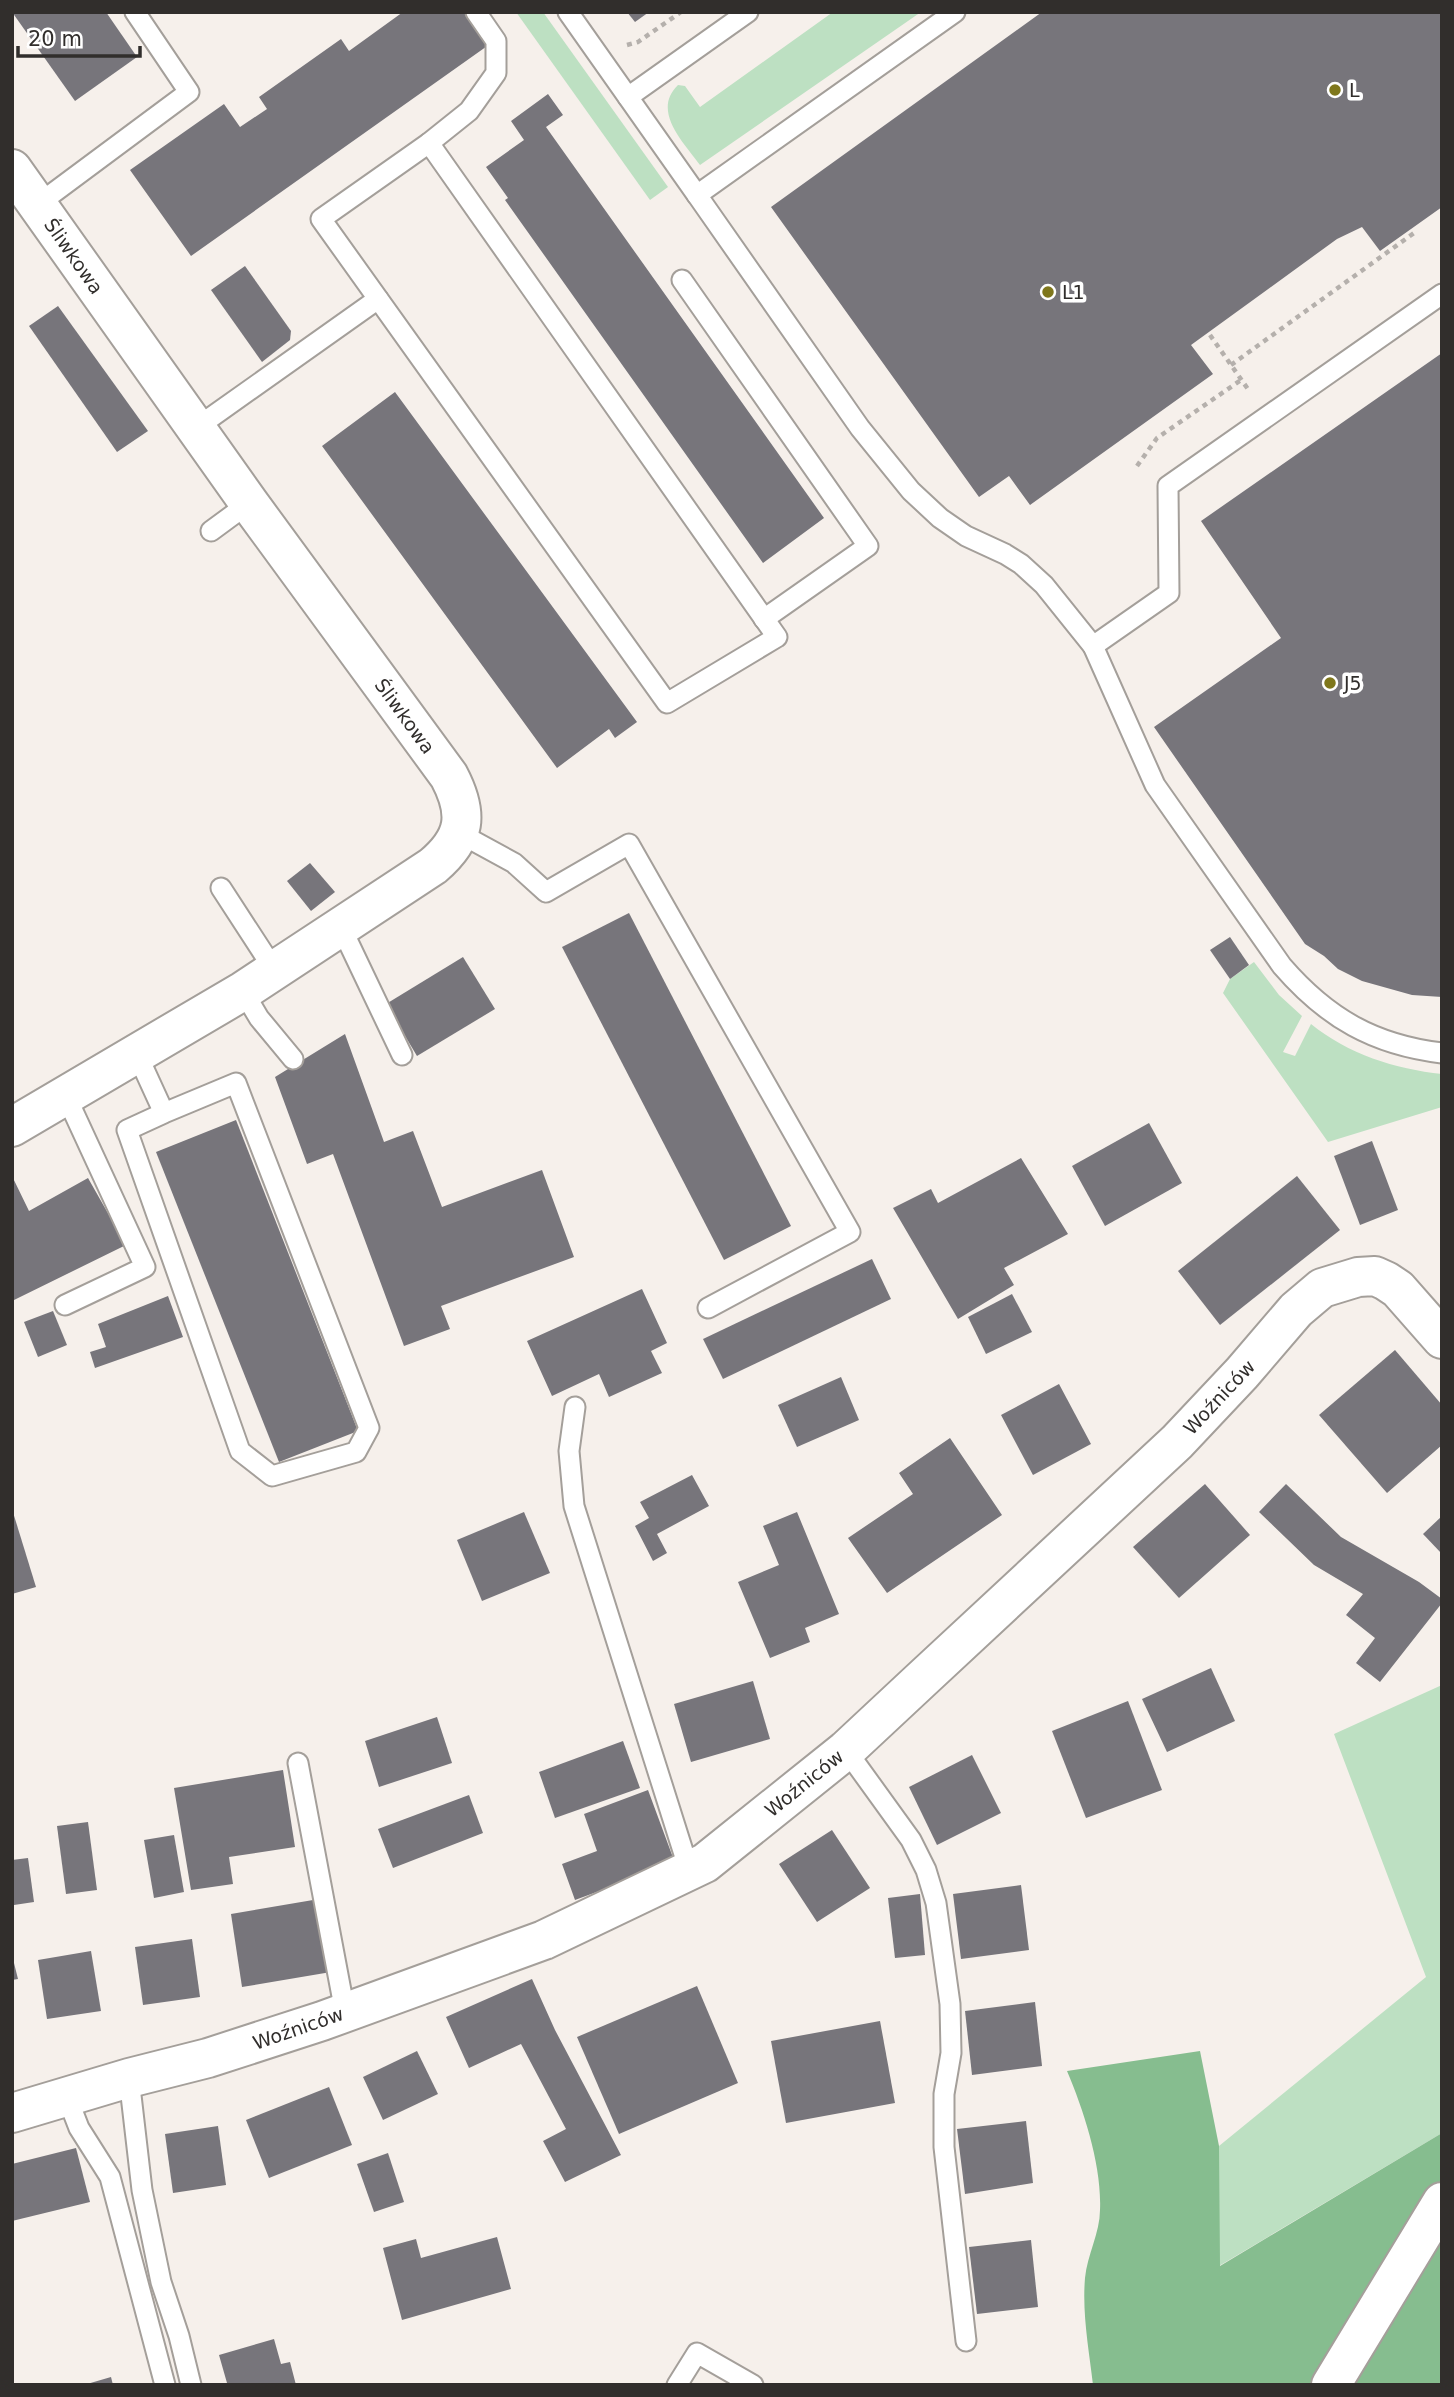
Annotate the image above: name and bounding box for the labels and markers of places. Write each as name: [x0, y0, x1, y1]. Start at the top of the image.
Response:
place label: L: [1349, 79, 1360, 101]
marker: L: [1327, 82, 1343, 98]
place label: L1: [1062, 281, 1085, 303]
marker: L1: [1040, 284, 1056, 300]
place label: J5: [1343, 672, 1362, 694]
marker: J5: [1322, 675, 1338, 691]

